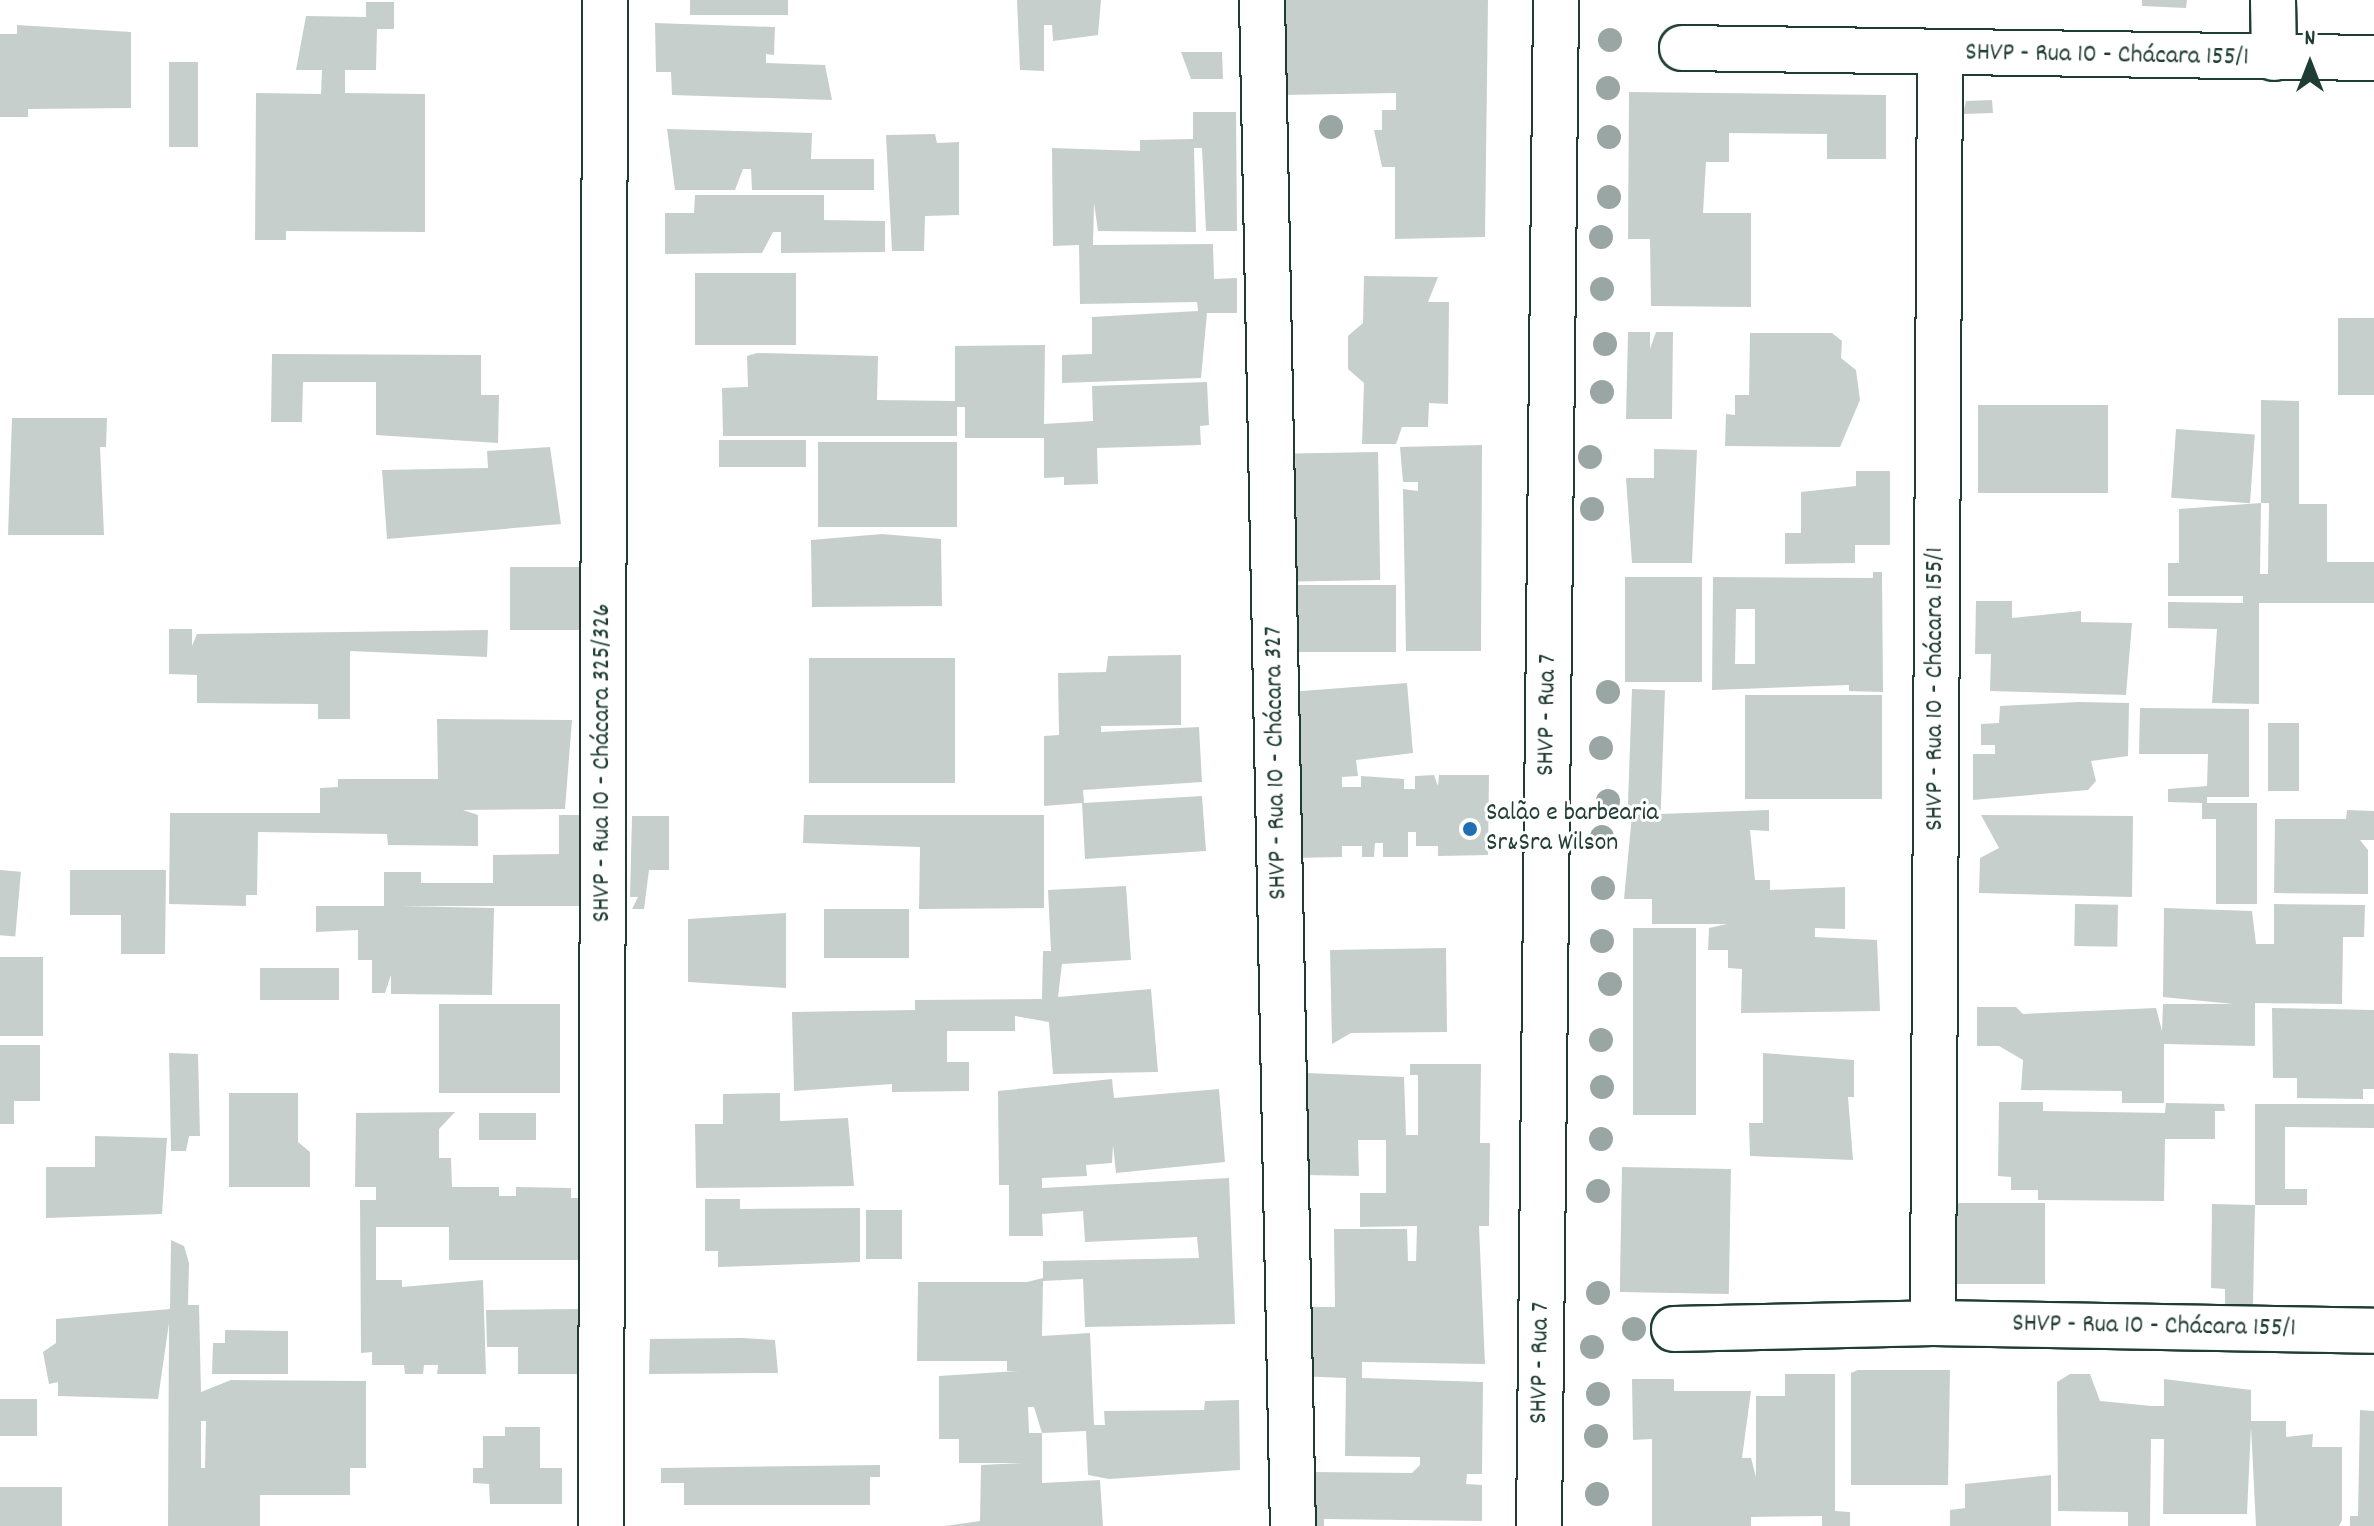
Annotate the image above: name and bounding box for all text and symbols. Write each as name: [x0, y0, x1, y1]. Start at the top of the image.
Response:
north arrow: [2270, 24, 2350, 104]
text: N: [2305, 24, 2315, 55]
street label: SHVP - Rua 10 - Chácara 155/1: [1965, 38, 2249, 74]
street label: SHVP - Rua 10 - Chácara 155/1: [1920, 547, 1952, 831]
street label: SHVP - Rua 10 - Chácara 325/326: [587, 604, 619, 922]
street label: SHVP - Rua 10 - Chácara 327: [1259, 626, 1295, 900]
street label: SHVP - Rua 7: [1531, 654, 1565, 776]
place label: Salão e barbearia Sr&Sra Wilson: [1486, 798, 1658, 860]
marker: Salão e barbearia Sr&Sra Wilson: [1461, 820, 1479, 838]
street label: SHVP - Rua 7: [1524, 1302, 1558, 1424]
street label: SHVP - Rua 10 - Chácara 155/1: [2012, 1309, 2296, 1345]

